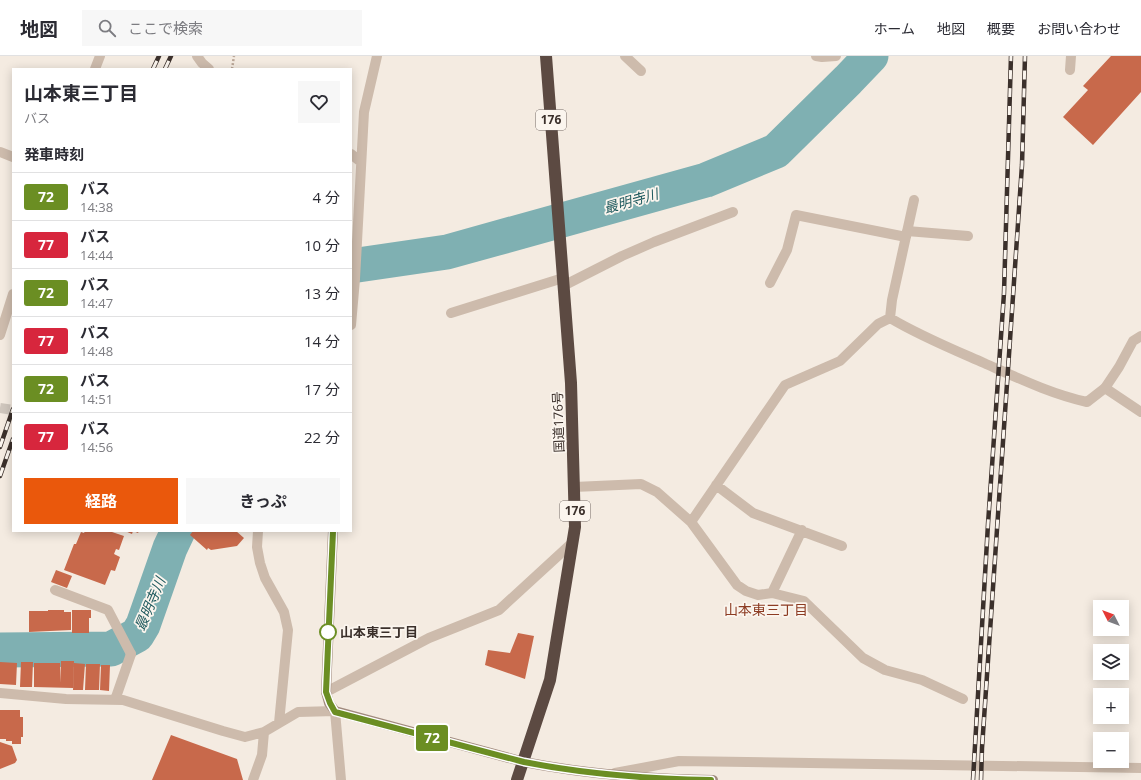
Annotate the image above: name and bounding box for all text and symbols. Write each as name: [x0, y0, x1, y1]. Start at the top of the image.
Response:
search box: [82, 10, 362, 46]
text: 地図: [20, 16, 58, 42]
icon: search: [96, 17, 118, 39]
text: ここで検索: [128, 18, 203, 38]
text: ホーム: [873, 19, 915, 38]
text: 地図: [937, 19, 965, 38]
text: 概要: [987, 19, 1015, 38]
text: お問い合わせ: [1037, 19, 1121, 38]
text: 山本東三丁目: [24, 80, 138, 106]
button: heart: [298, 81, 340, 123]
text: バス: [24, 109, 50, 127]
road number: 176: [536, 110, 566, 130]
text: 発車時刻: [24, 144, 84, 164]
text: バス: [80, 178, 110, 198]
water label: 最明寺川: [601, 183, 662, 217]
text: 72: [38, 187, 54, 206]
text: 4 分: [313, 187, 340, 207]
text: 14:38: [80, 198, 113, 216]
text: バス: [80, 226, 110, 246]
text: 77: [38, 235, 54, 254]
text: 10 分: [304, 235, 340, 255]
text: 14:44: [80, 246, 113, 264]
text: バス: [80, 274, 110, 294]
text: 72: [38, 283, 54, 302]
text: 13 分: [304, 283, 340, 303]
text: 14:47: [80, 294, 113, 312]
text: バス: [80, 322, 110, 342]
text: 77: [38, 331, 54, 350]
text: 14 分: [304, 331, 340, 351]
text: 14:48: [80, 342, 113, 360]
text: バス: [80, 370, 110, 390]
text: 72: [38, 379, 54, 398]
text: 17 分: [304, 379, 340, 399]
text: 14:51: [80, 390, 113, 408]
street label: 国道176号: [548, 391, 568, 453]
text: バス: [80, 418, 110, 438]
text: 77: [38, 427, 54, 446]
text: 22 分: [304, 427, 340, 447]
text: 14:56: [80, 438, 113, 456]
button: 経路: [24, 478, 178, 524]
button: きっぷ: [186, 478, 340, 524]
road number: 176: [560, 501, 590, 521]
water label: 最明寺川: [130, 572, 170, 633]
district label: 山本東三丁目: [724, 600, 808, 619]
north arrow: [1093, 600, 1129, 636]
map controls: [1093, 600, 1129, 768]
marker: 山本東三丁目: [319, 623, 337, 641]
place label: 山本東三丁目: [340, 623, 418, 641]
button: layers: [1093, 644, 1129, 680]
button: +: [1093, 688, 1129, 724]
line badge: 72: [414, 725, 450, 751]
text: 72: [424, 728, 440, 747]
button: −: [1093, 732, 1129, 768]

